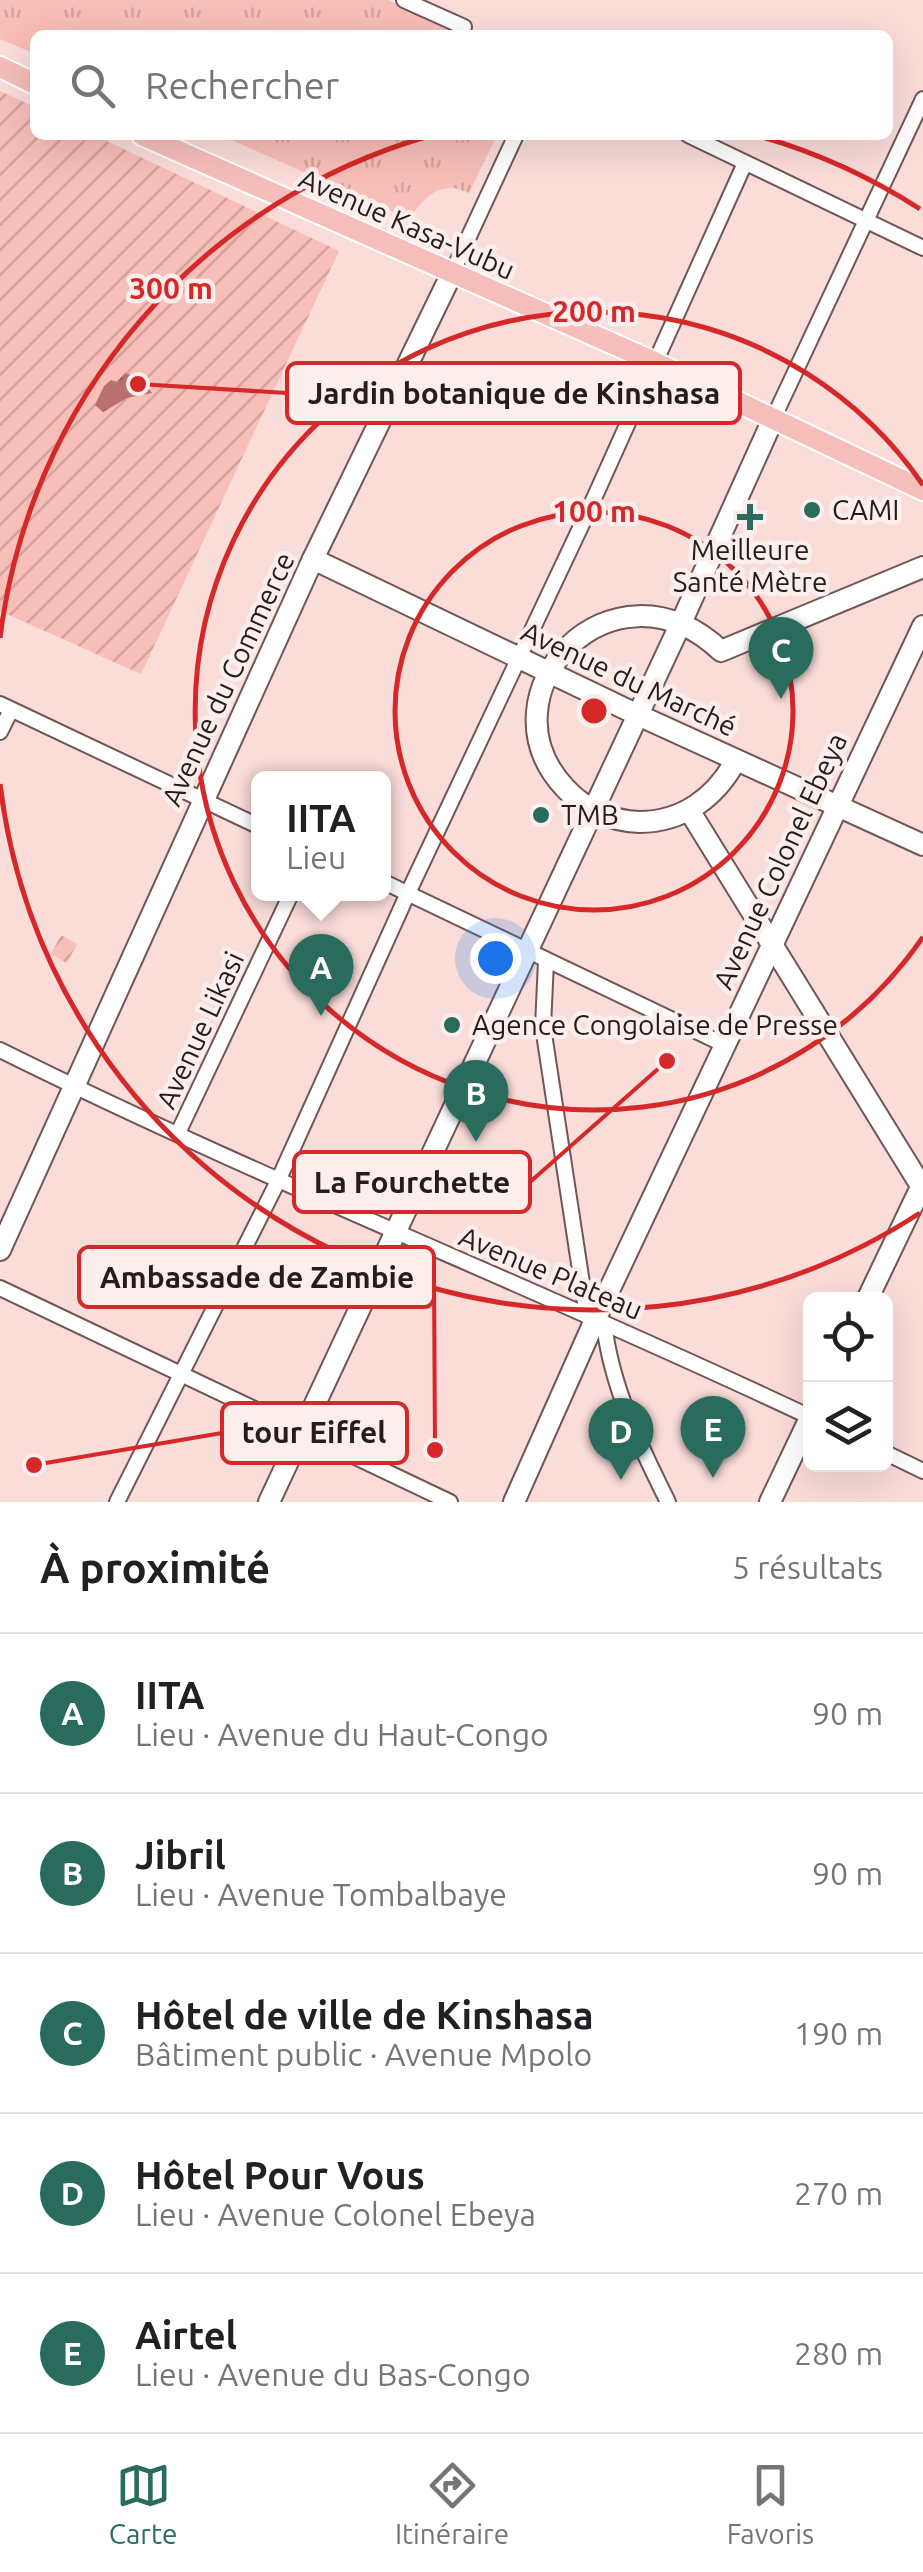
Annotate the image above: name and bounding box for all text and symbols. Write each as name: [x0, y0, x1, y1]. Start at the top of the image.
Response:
search box: [30, 30, 893, 140]
icon: search: [65, 58, 120, 113]
text: Rechercher: [145, 64, 339, 106]
street label: Avenue Kasa-Vubu: [295, 162, 520, 285]
text: 300 m: [129, 271, 213, 305]
text: 200 m: [552, 294, 636, 328]
callout: Jardin botanique de Kinshasa: [287, 363, 740, 423]
text: Jardin botanique de Kinshasa: [308, 376, 720, 410]
text: 100 m: [552, 494, 636, 528]
place label: CAMI: [832, 494, 900, 525]
marker: CAMI: [801, 499, 823, 521]
marker: Meilleure Santé Mètre: [739, 506, 761, 528]
place label: Meilleure Santé Mètre: [673, 534, 827, 597]
street label: Avenue du Commerce: [155, 547, 300, 810]
street label: Avenue du Marché: [517, 615, 741, 742]
pin: C: [748, 616, 814, 699]
centre of rings: [576, 693, 612, 729]
street label: Avenue Colonel Ebeya: [707, 728, 852, 994]
popup: [251, 771, 391, 901]
text: IITA: [286, 797, 356, 839]
place label: TMB: [561, 799, 619, 830]
marker: TMB: [530, 804, 552, 826]
text: Lieu: [286, 839, 346, 875]
your location: [470, 933, 521, 984]
pin: A: [288, 934, 354, 1016]
street label: Avenue Likasi: [150, 947, 249, 1113]
place label: Agence Congolaise de Presse: [472, 1009, 838, 1040]
marker: Agence Congolaise de Presse: [441, 1014, 463, 1036]
pin: B: [444, 1060, 508, 1142]
callout: La Fourchette: [294, 1152, 530, 1212]
text: La Fourchette: [314, 1165, 510, 1199]
street label: Avenue Plateau: [455, 1220, 647, 1325]
callout: Ambassade de Zambie: [79, 1247, 434, 1307]
text: Ambassade de Zambie: [100, 1260, 414, 1294]
map controls: [803, 1292, 893, 1472]
button: locate: [803, 1292, 893, 1382]
button: layers: [803, 1382, 893, 1472]
pin: E: [680, 1396, 746, 1478]
pin: D: [588, 1398, 654, 1480]
callout: tour Eiffel: [222, 1403, 407, 1463]
text: tour Eiffel: [242, 1415, 386, 1449]
text: À proximité: [40, 1544, 270, 1591]
text: 5 résultats: [732, 1549, 883, 1585]
text: IITA: [135, 1674, 205, 1716]
text: A: [61, 1695, 84, 1731]
text: 90 m: [812, 1695, 883, 1731]
text: Lieu · Avenue du Haut-Congo: [135, 1716, 549, 1752]
text: Jibril: [135, 1834, 226, 1876]
text: B: [62, 1855, 83, 1891]
text: 90 m: [812, 1855, 883, 1891]
text: Lieu · Avenue Tombalbaye: [135, 1876, 507, 1912]
text: Hôtel de ville de Kinshasa: [135, 1994, 594, 2036]
text: C: [62, 2015, 83, 2051]
text: 190 m: [794, 2015, 883, 2051]
text: Bâtiment public · Avenue Mpolo: [135, 2036, 592, 2072]
text: Hôtel Pour Vous: [135, 2154, 425, 2196]
text: D: [61, 2175, 84, 2211]
text: 270 m: [794, 2175, 883, 2211]
text: Lieu · Avenue Colonel Ebeya: [135, 2196, 536, 2232]
text: Airtel: [135, 2314, 237, 2356]
text: E: [63, 2335, 82, 2371]
text: 280 m: [794, 2335, 883, 2371]
text: Lieu · Avenue du Bas-Congo: [135, 2356, 531, 2392]
tab: Carte: [109, 2458, 177, 2549]
tab: Itinéraire: [395, 2458, 509, 2549]
tab: Favoris: [727, 2458, 814, 2549]

